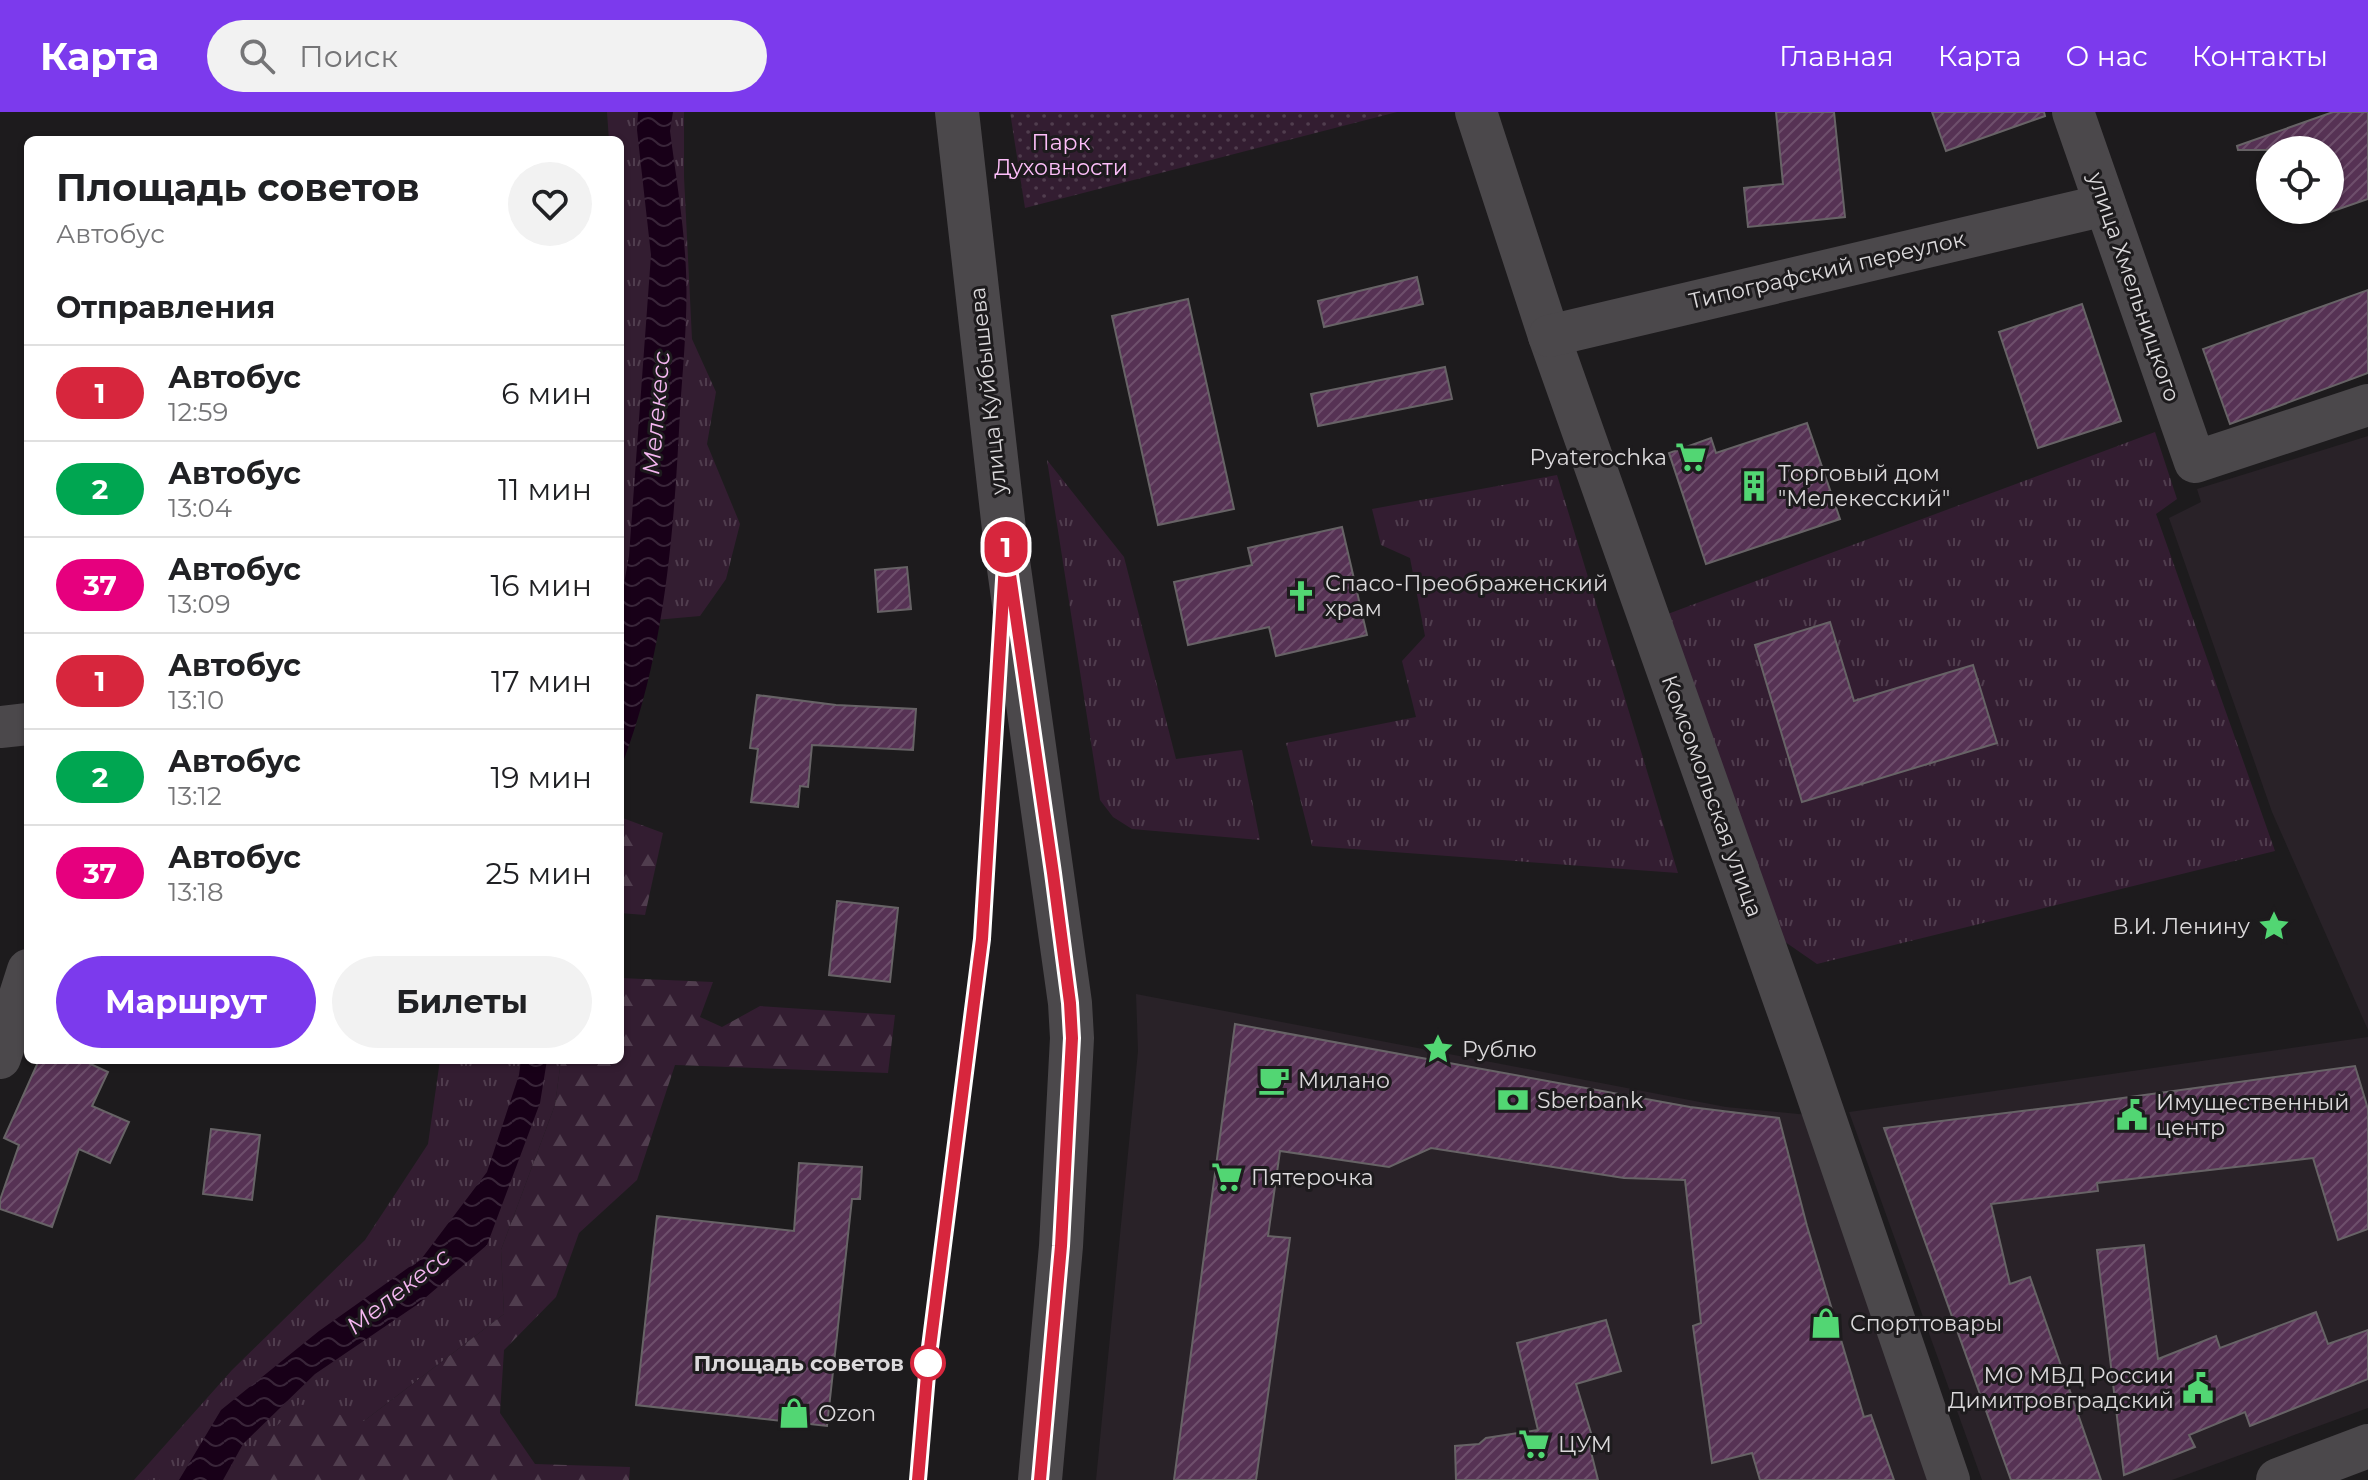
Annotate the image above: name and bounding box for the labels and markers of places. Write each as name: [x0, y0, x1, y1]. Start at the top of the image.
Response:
supermarket icon: Pyaterochka: [1674, 440, 1708, 474]
place label: Pyaterochka: [1530, 444, 1667, 471]
place label: Торговый дом "Мелекесский": [1778, 460, 1950, 512]
building icon: Торговый дом "Мелекесский": [1737, 469, 1771, 503]
place label: Спасо-Преображенский храм: [1325, 570, 1608, 622]
church icon: Спасо-Преображенский храм: [1284, 579, 1318, 613]
place icon: В.И. Ленину: [2257, 909, 2291, 943]
place label: В.И. Ленину: [2112, 913, 2251, 940]
place icon: Рублю: [1421, 1032, 1455, 1066]
place label: Рублю: [1462, 1036, 1537, 1063]
cafe icon: Милано: [1257, 1063, 1291, 1097]
place label: Милано: [1298, 1067, 1390, 1094]
bank icon: Sberbank: [1496, 1083, 1530, 1117]
place label: Sberbank: [1537, 1087, 1644, 1114]
place label: Имущественный центр: [2156, 1089, 2349, 1141]
public building icon: Имущественный центр: [2115, 1098, 2149, 1132]
supermarket icon: Пятерочка: [1210, 1160, 1244, 1194]
place label: Пятерочка: [1251, 1164, 1374, 1191]
shop icon: Спорттовары: [1809, 1306, 1843, 1340]
place label: Спорттовары: [1850, 1310, 2002, 1337]
marker: Площадь советов: [911, 1346, 945, 1380]
place label: Площадь советов: [693, 1350, 904, 1377]
place label: МО МВД России Димитровградский: [1948, 1362, 2174, 1414]
public building icon: МО МВД России Димитровградский: [2181, 1371, 2215, 1405]
shop icon: Ozon: [777, 1396, 811, 1430]
place label: Ozon: [818, 1400, 876, 1427]
supermarket icon: ЦУМ: [1517, 1427, 1551, 1461]
place label: ЦУМ: [1558, 1431, 1612, 1458]

